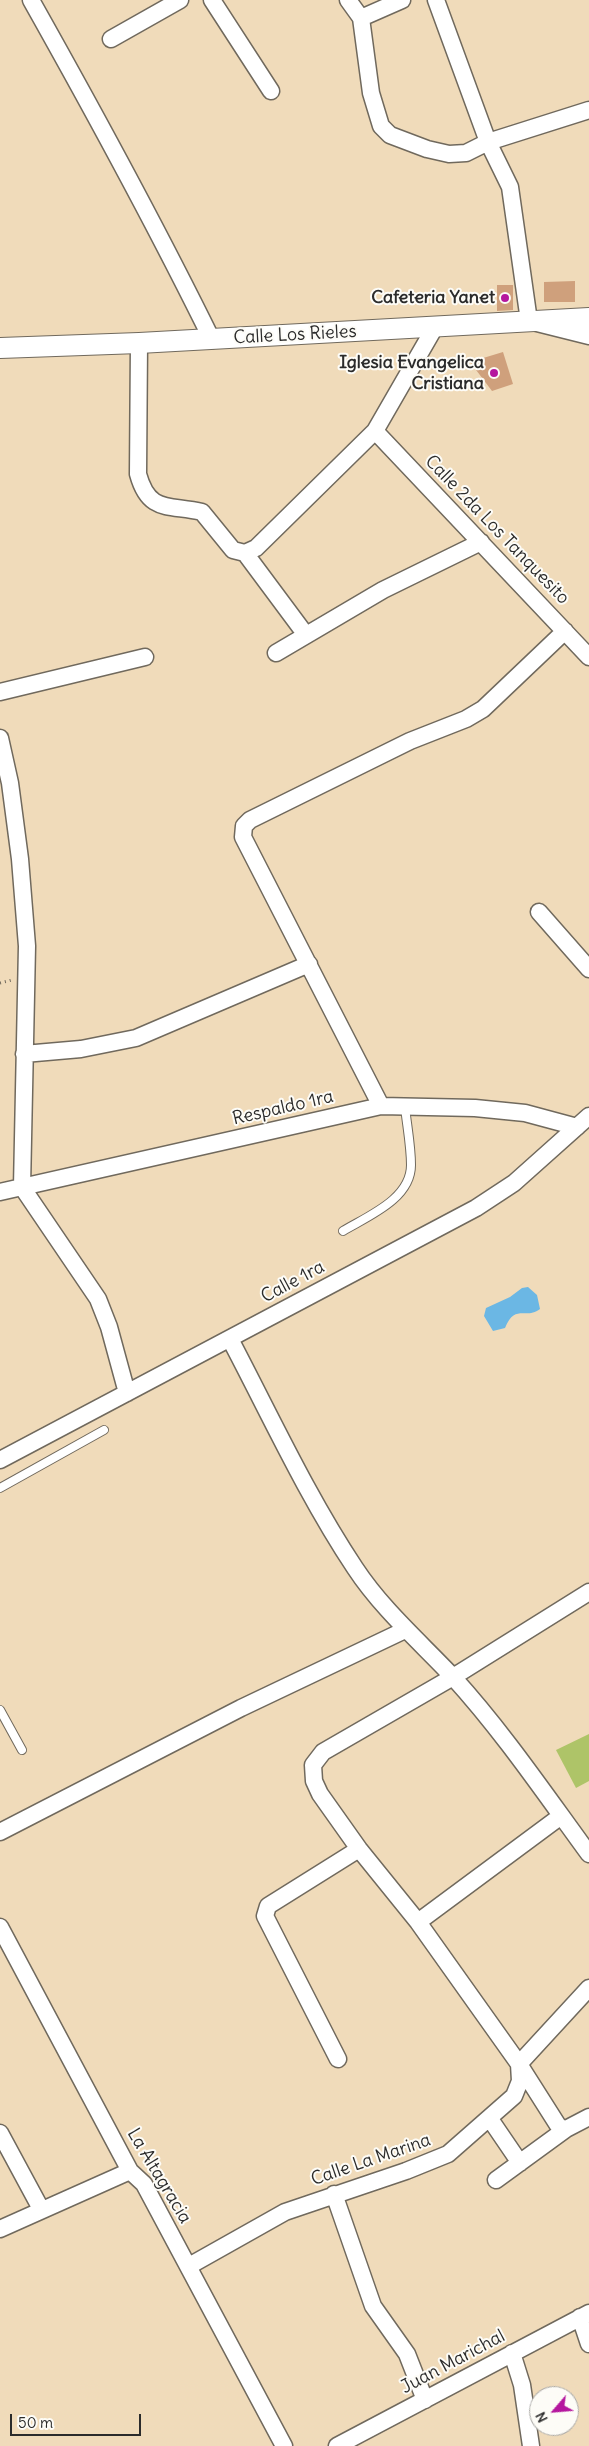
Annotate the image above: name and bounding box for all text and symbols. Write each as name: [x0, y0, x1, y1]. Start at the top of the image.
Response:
place label: Cafeteria Yanet: [371, 287, 495, 309]
marker: Cafeteria Yanet: [499, 292, 511, 304]
street label: Calle Los Rieles: [233, 321, 357, 349]
place label: Iglesia Evangelica Cristiana: [339, 352, 484, 394]
marker: Iglesia Evangelica Cristiana: [488, 367, 500, 379]
street label: Calle 2da Los Tanquesito: [420, 451, 574, 609]
street label: Respaldo 1ra: [230, 1086, 336, 1130]
street label: Calle 1ra: [258, 1256, 328, 1308]
street label: La Altagracia: [122, 2125, 196, 2227]
street label: Calle La Marina: [308, 2129, 434, 2191]
street label: Juan Marichal: [397, 2326, 509, 2398]
north arrow: [529, 2386, 579, 2436]
scale bar: [12, 2404, 144, 2436]
text: N: [531, 2409, 552, 2426]
text: 50 m: [18, 2413, 53, 2432]

